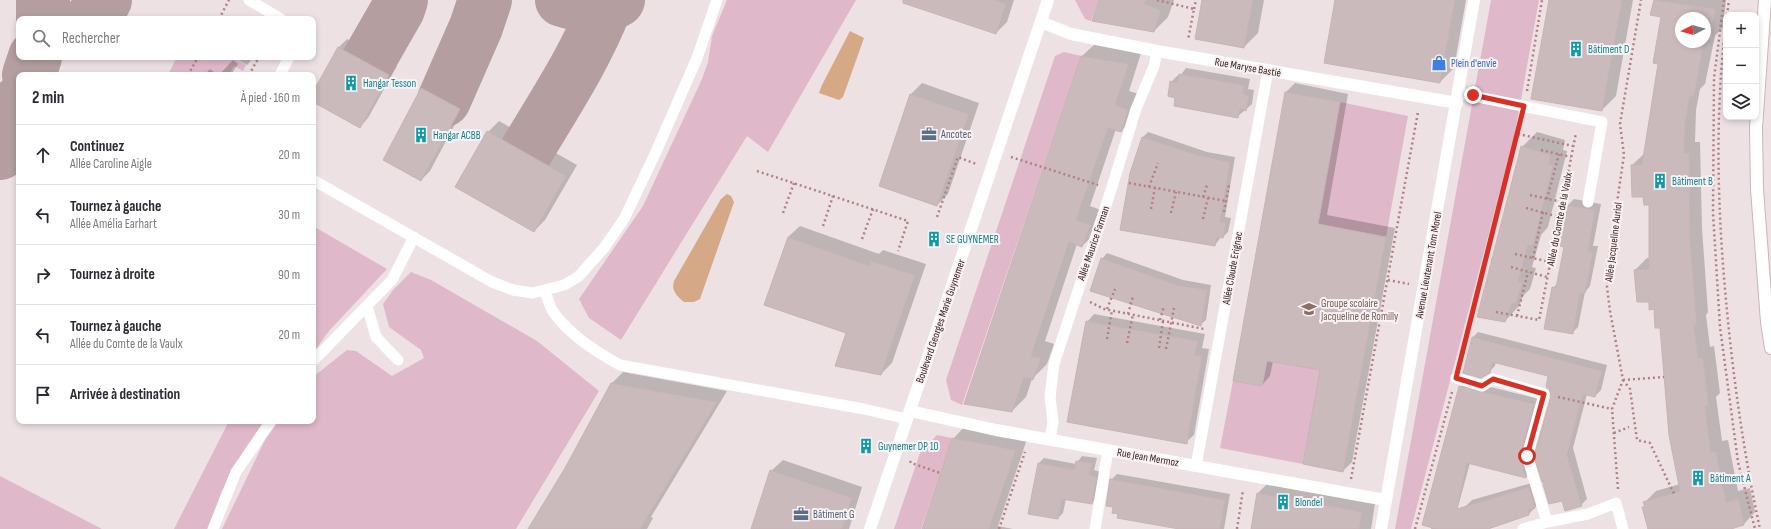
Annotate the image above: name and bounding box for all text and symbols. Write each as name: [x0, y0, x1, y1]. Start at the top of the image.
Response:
north arrow: [1675, 12, 1711, 48]
map controls: [1723, 12, 1759, 120]
button: +: [1723, 12, 1759, 48]
search box: [16, 16, 316, 60]
icon: search: [30, 27, 52, 49]
text: Rechercher: [62, 29, 120, 48]
building icon: Bâtiment D: [1567, 40, 1585, 58]
place label: Bâtiment D: [1588, 43, 1629, 56]
button: −: [1723, 48, 1759, 84]
shop icon: Plein d'envie: [1430, 54, 1448, 72]
street label: Rue Maryse Bastié: [1214, 55, 1282, 80]
place label: Plein d'envie: [1451, 57, 1497, 70]
building icon: Hangar Tesson: [342, 74, 360, 92]
place label: Hangar Tesson: [363, 77, 416, 90]
button: layers: [1723, 84, 1759, 120]
route end: [1464, 86, 1482, 104]
text: 2 min: [32, 88, 64, 108]
text: À pied · 160 m: [241, 90, 300, 106]
office icon: Ancotec: [920, 125, 938, 143]
building icon: Hangar ACBB: [412, 126, 430, 144]
place label: Ancotec: [940, 128, 972, 141]
place label: Hangar ACBB: [433, 129, 481, 142]
text: Continuez: [70, 137, 124, 156]
icon: ahead: [32, 144, 54, 166]
text: 20 m: [278, 147, 300, 163]
text: Allée Caroline Aigle: [70, 156, 152, 172]
street label: Allée du Comte de la Vaulx: [1544, 171, 1575, 268]
building icon: Bâtiment B: [1651, 172, 1669, 190]
place label: Bâtiment B: [1672, 175, 1713, 188]
text: Tournez à gauche: [70, 197, 161, 216]
street label: Allée Jacqueline Auriol: [1602, 201, 1625, 284]
icon: left: [32, 204, 54, 226]
street label: Allée Maurice Farman: [1074, 204, 1112, 283]
text: 30 m: [278, 207, 300, 223]
street label: Avenue Lieutenant Tom Morel: [1413, 211, 1444, 320]
text: Allée Amélia Earhart: [70, 216, 157, 232]
building icon: SE GUYNEMER: [925, 230, 943, 248]
street label: Allée Claude Erignac: [1219, 231, 1245, 307]
place label: SE GUYNEMER: [946, 233, 999, 246]
street label: Boulevard Georges Marie Guynemer: [913, 257, 968, 385]
icon: right: [32, 264, 54, 286]
text: Tournez à droite: [70, 265, 155, 284]
text: 90 m: [278, 267, 300, 283]
place label: Groupe scolaire Jacqueline de Romilly: [1320, 297, 1399, 323]
school or university icon: Groupe scolaire Jacqueline de Romilly: [1300, 300, 1318, 318]
text: Tournez à gauche: [70, 317, 161, 336]
icon: left: [32, 324, 54, 346]
text: 20 m: [278, 327, 300, 343]
text: Allée du Comte de la Vaulx: [70, 336, 183, 352]
icon: arrive: [32, 384, 54, 406]
text: Arrivée à destination: [70, 385, 180, 404]
building icon: Guynemer DP 10: [857, 437, 875, 455]
place label: Guynemer DP 10: [878, 440, 939, 453]
street label: Rue Jean Mermoz: [1116, 446, 1180, 469]
route start: [1518, 447, 1536, 465]
building icon: Bâtiment A: [1689, 469, 1707, 487]
place label: Bâtiment A: [1710, 472, 1751, 485]
building icon: Blondel: [1274, 493, 1292, 511]
place label: Blondel: [1295, 496, 1322, 509]
office icon: Bâtiment G: [792, 505, 810, 523]
place label: Bâtiment G: [813, 508, 854, 521]

